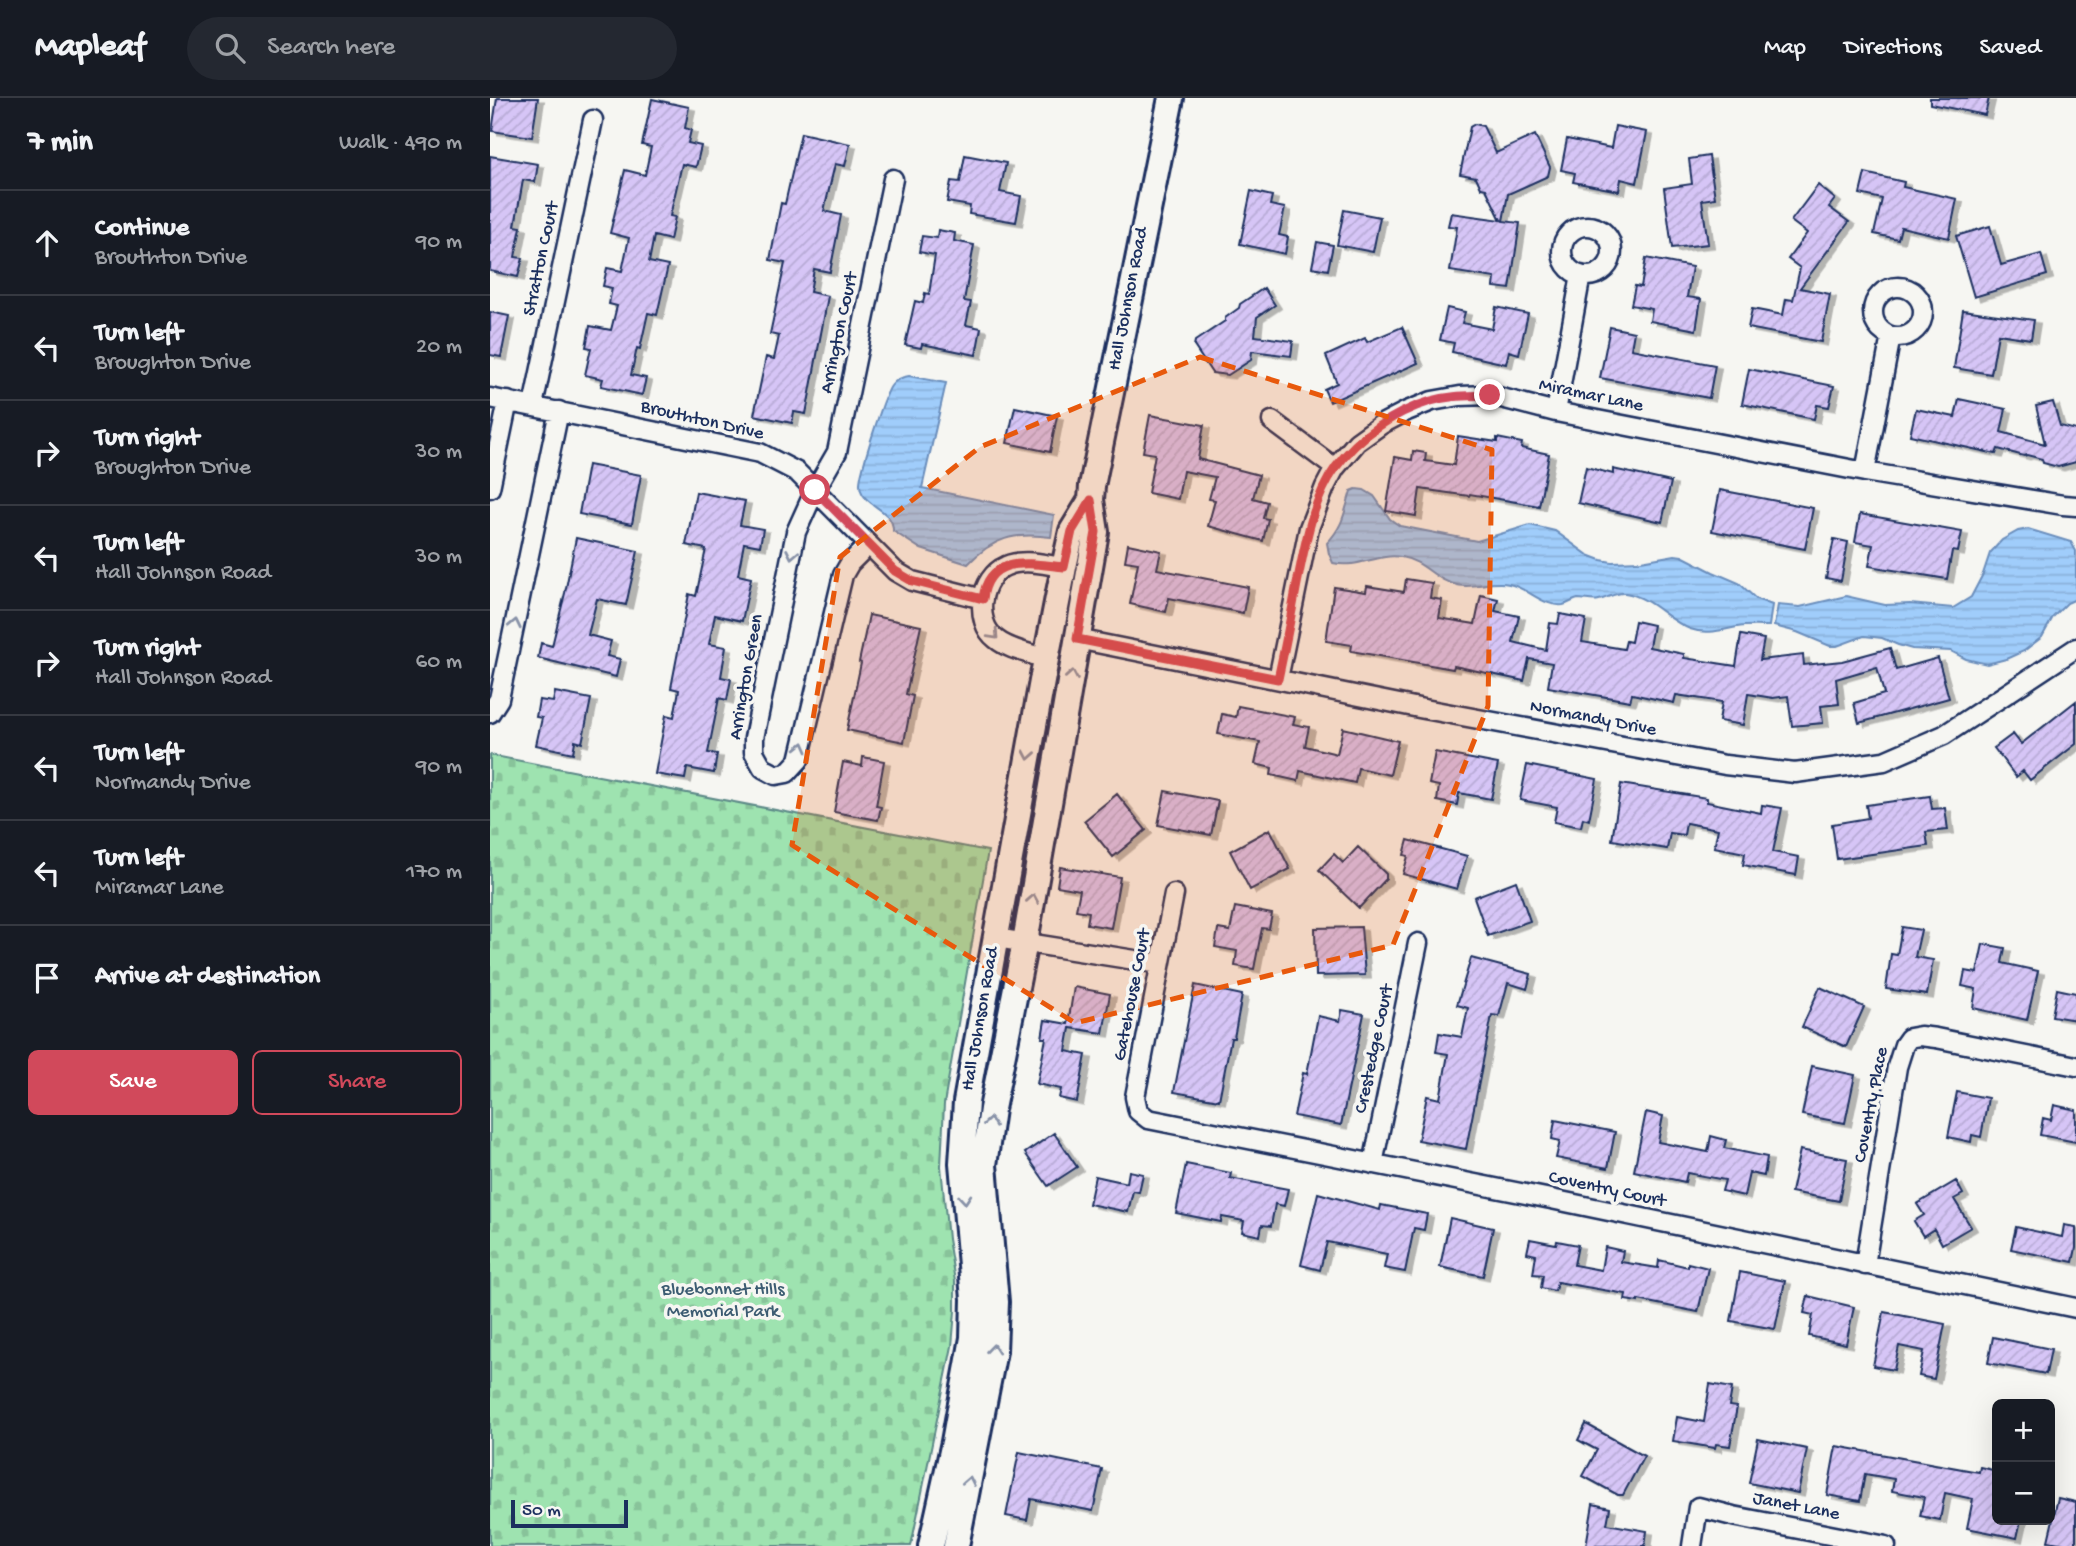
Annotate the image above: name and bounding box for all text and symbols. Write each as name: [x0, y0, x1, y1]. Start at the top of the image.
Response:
search box: [187, 17, 677, 80]
text: Mapleaf: [35, 29, 145, 67]
icon: search: [211, 29, 249, 67]
text: Search here: [267, 33, 395, 64]
text: Map: [1764, 34, 1806, 63]
text: Directions: [1844, 34, 1942, 63]
text: Saved: [1980, 34, 2041, 63]
text: 7 min: [28, 126, 93, 161]
text: Walk · 490 m: [339, 130, 462, 157]
street label: Stratton Court: [519, 198, 566, 318]
text: Continue: [95, 214, 189, 245]
icon: ahead: [28, 224, 66, 262]
street label: Hall Johnson Road: [1104, 224, 1155, 373]
text: 90 m: [416, 229, 462, 256]
text: Brouthton Drive: [95, 245, 247, 272]
street label: Arrington Court: [816, 268, 865, 396]
text: Turn left: [95, 319, 183, 350]
icon: left: [28, 329, 66, 367]
text: 20 m: [416, 334, 462, 361]
text: Broughton Drive: [95, 350, 251, 377]
street label: Miramar Lane: [1537, 374, 1646, 418]
route end: [1474, 379, 1505, 410]
street label: Brouthton Drive: [637, 395, 766, 446]
text: Turn right: [95, 424, 199, 455]
icon: right: [28, 434, 66, 472]
text: 30 m: [415, 439, 462, 466]
text: Broughton Drive: [95, 455, 251, 482]
route start: [799, 474, 830, 505]
text: Turn left: [95, 529, 183, 560]
icon: left: [28, 539, 66, 577]
text: 30 m: [415, 544, 462, 571]
one-way arrow: [785, 548, 800, 560]
text: Hall Johnson Road: [95, 560, 271, 587]
street label: Arrington Green: [725, 612, 769, 742]
one-way arrow: [506, 618, 521, 630]
one-way arrow: [986, 626, 998, 639]
text: Turn right: [95, 634, 199, 665]
icon: right: [28, 644, 66, 682]
text: 60 m: [416, 649, 462, 676]
text: Hall Johnson Road: [95, 665, 271, 692]
one-way arrow: [1064, 669, 1079, 681]
street label: Normandy Drive: [1528, 695, 1658, 743]
text: Turn left: [95, 739, 183, 770]
one-way arrow: [794, 742, 808, 754]
icon: left: [28, 749, 66, 787]
one-way arrow: [1022, 749, 1037, 761]
text: 90 m: [416, 754, 462, 781]
text: Normandy Drive: [95, 770, 251, 797]
text: Turn left: [95, 844, 183, 875]
icon: left: [28, 854, 66, 892]
text: 170 m: [406, 859, 462, 886]
text: Miramar Lane: [95, 875, 224, 902]
one-way arrow: [1025, 893, 1040, 905]
street label: Gatehouse Court: [1109, 925, 1157, 1063]
street label: Hall Johnson Road: [957, 944, 1005, 1093]
icon: arrive: [28, 959, 66, 997]
text: Arrive at destination: [95, 962, 320, 993]
street label: Crestedge Court: [1350, 980, 1400, 1116]
street label: Coventry Place: [1850, 1045, 1895, 1165]
button: Save: [28, 1050, 238, 1115]
button: Share: [252, 1050, 462, 1115]
one-way arrow: [982, 1117, 997, 1128]
street label: Coventry Court: [1546, 1166, 1670, 1214]
one-way arrow: [957, 1194, 972, 1205]
park label: Bluebonnet Hills Memorial Park: [661, 1279, 785, 1324]
one-way arrow: [986, 1343, 1001, 1355]
map controls: [1992, 1399, 2055, 1525]
button: +: [1992, 1399, 2055, 1462]
button: −: [1992, 1462, 2055, 1525]
one-way arrow: [961, 1475, 976, 1487]
street label: Janet Lane: [1751, 1487, 1842, 1527]
scale bar: [511, 1497, 628, 1529]
text: 50 m: [522, 1500, 561, 1523]

